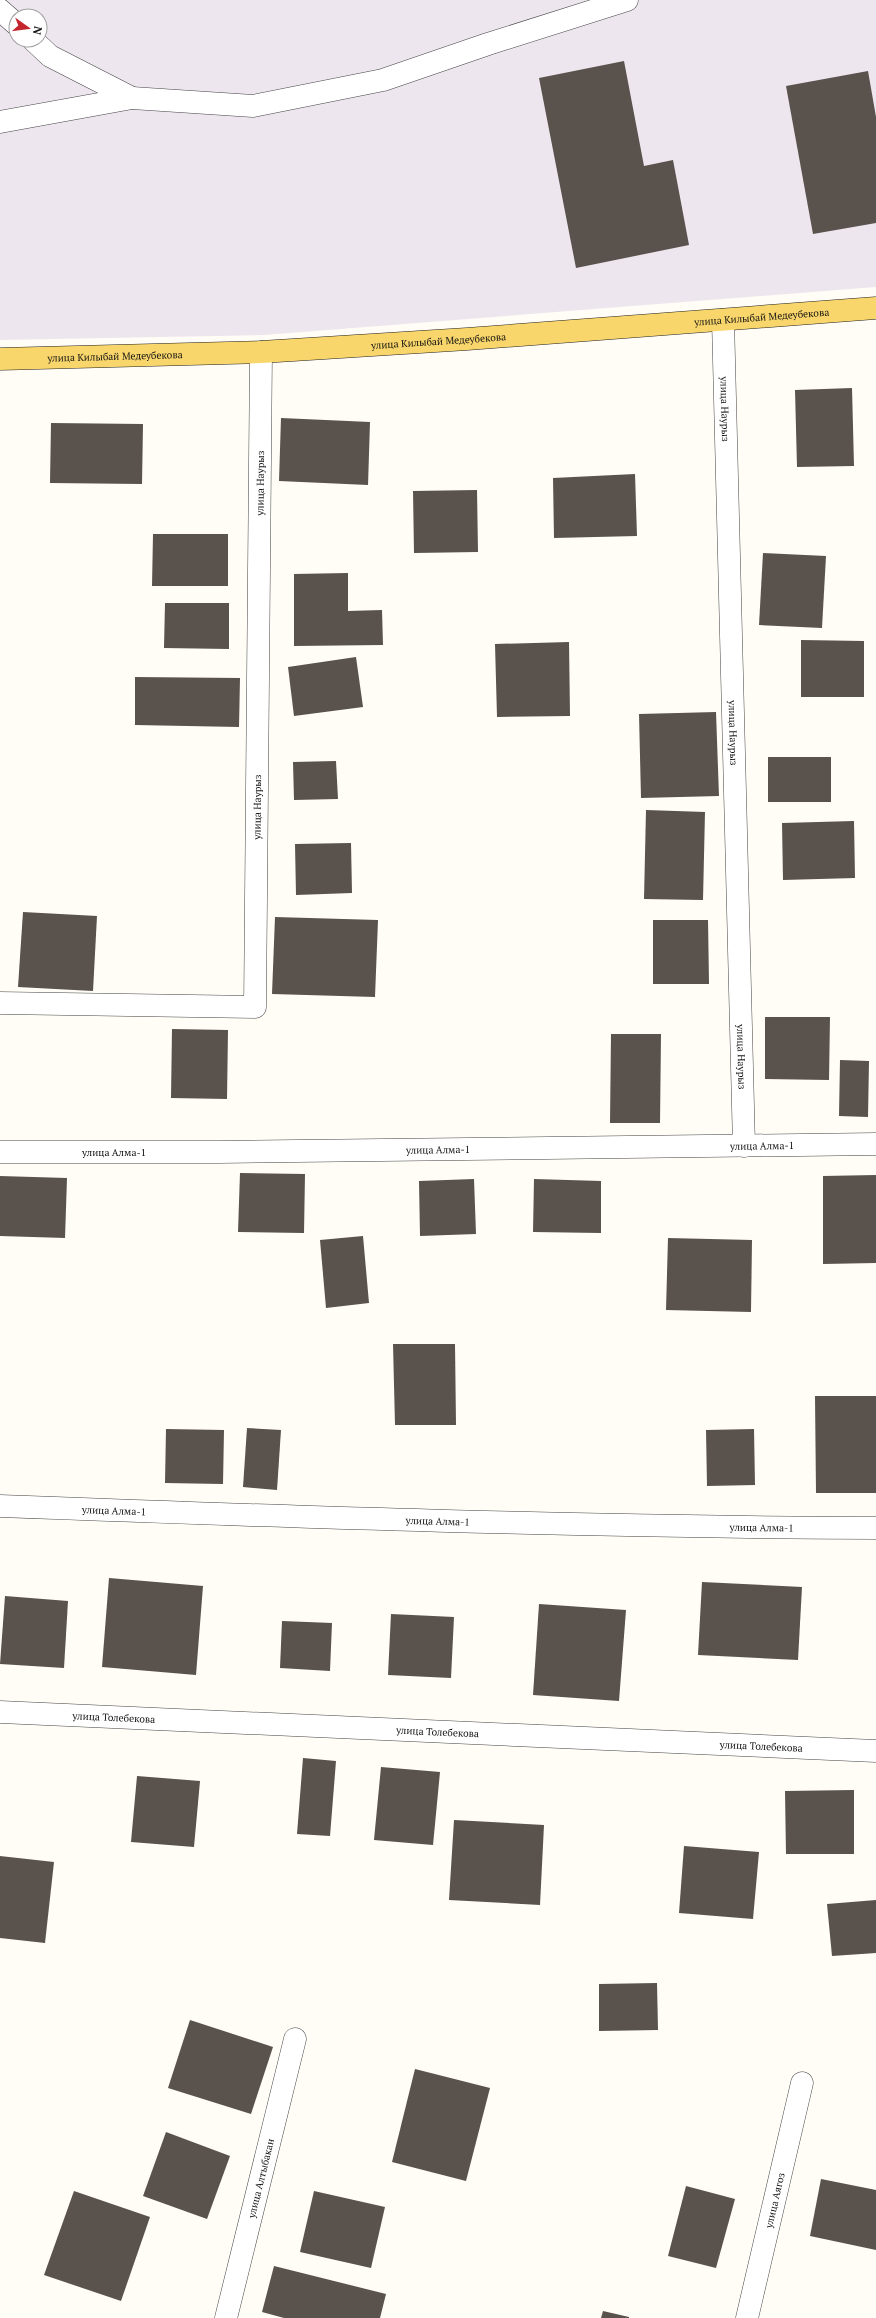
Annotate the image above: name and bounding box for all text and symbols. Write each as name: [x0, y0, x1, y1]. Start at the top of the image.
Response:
north arrow: [8, 8, 48, 48]
text: N: [30, 25, 46, 37]
street label: улица Килыбай Медеубекова: [693, 306, 830, 329]
street label: улица Килыбай Медеубекова: [370, 330, 507, 352]
street label: улица Килыбай Медеубекова: [46, 348, 183, 365]
street label: улица Наурыз: [717, 375, 732, 442]
street label: улица Наурыз: [253, 450, 267, 517]
street label: улица Наурыз: [726, 699, 740, 766]
street label: улица Наурыз: [251, 774, 264, 841]
street label: улица Наурыз: [734, 1023, 749, 1090]
street label: улица Алма-1: [729, 1139, 794, 1153]
street label: улица Алма-1: [405, 1143, 470, 1157]
street label: улица Алма-1: [81, 1146, 146, 1159]
street label: улица Алма-1: [81, 1503, 146, 1518]
street label: улица Алма-1: [405, 1514, 470, 1529]
street label: улица Алма-1: [729, 1521, 794, 1534]
street label: улица Толебекова: [71, 1709, 156, 1726]
street label: улица Толебекова: [395, 1724, 479, 1740]
street label: улица Толебекова: [718, 1738, 803, 1755]
street label: улица Алтыбакан: [245, 2137, 277, 2220]
street label: улица Аягоз: [762, 2171, 788, 2230]

